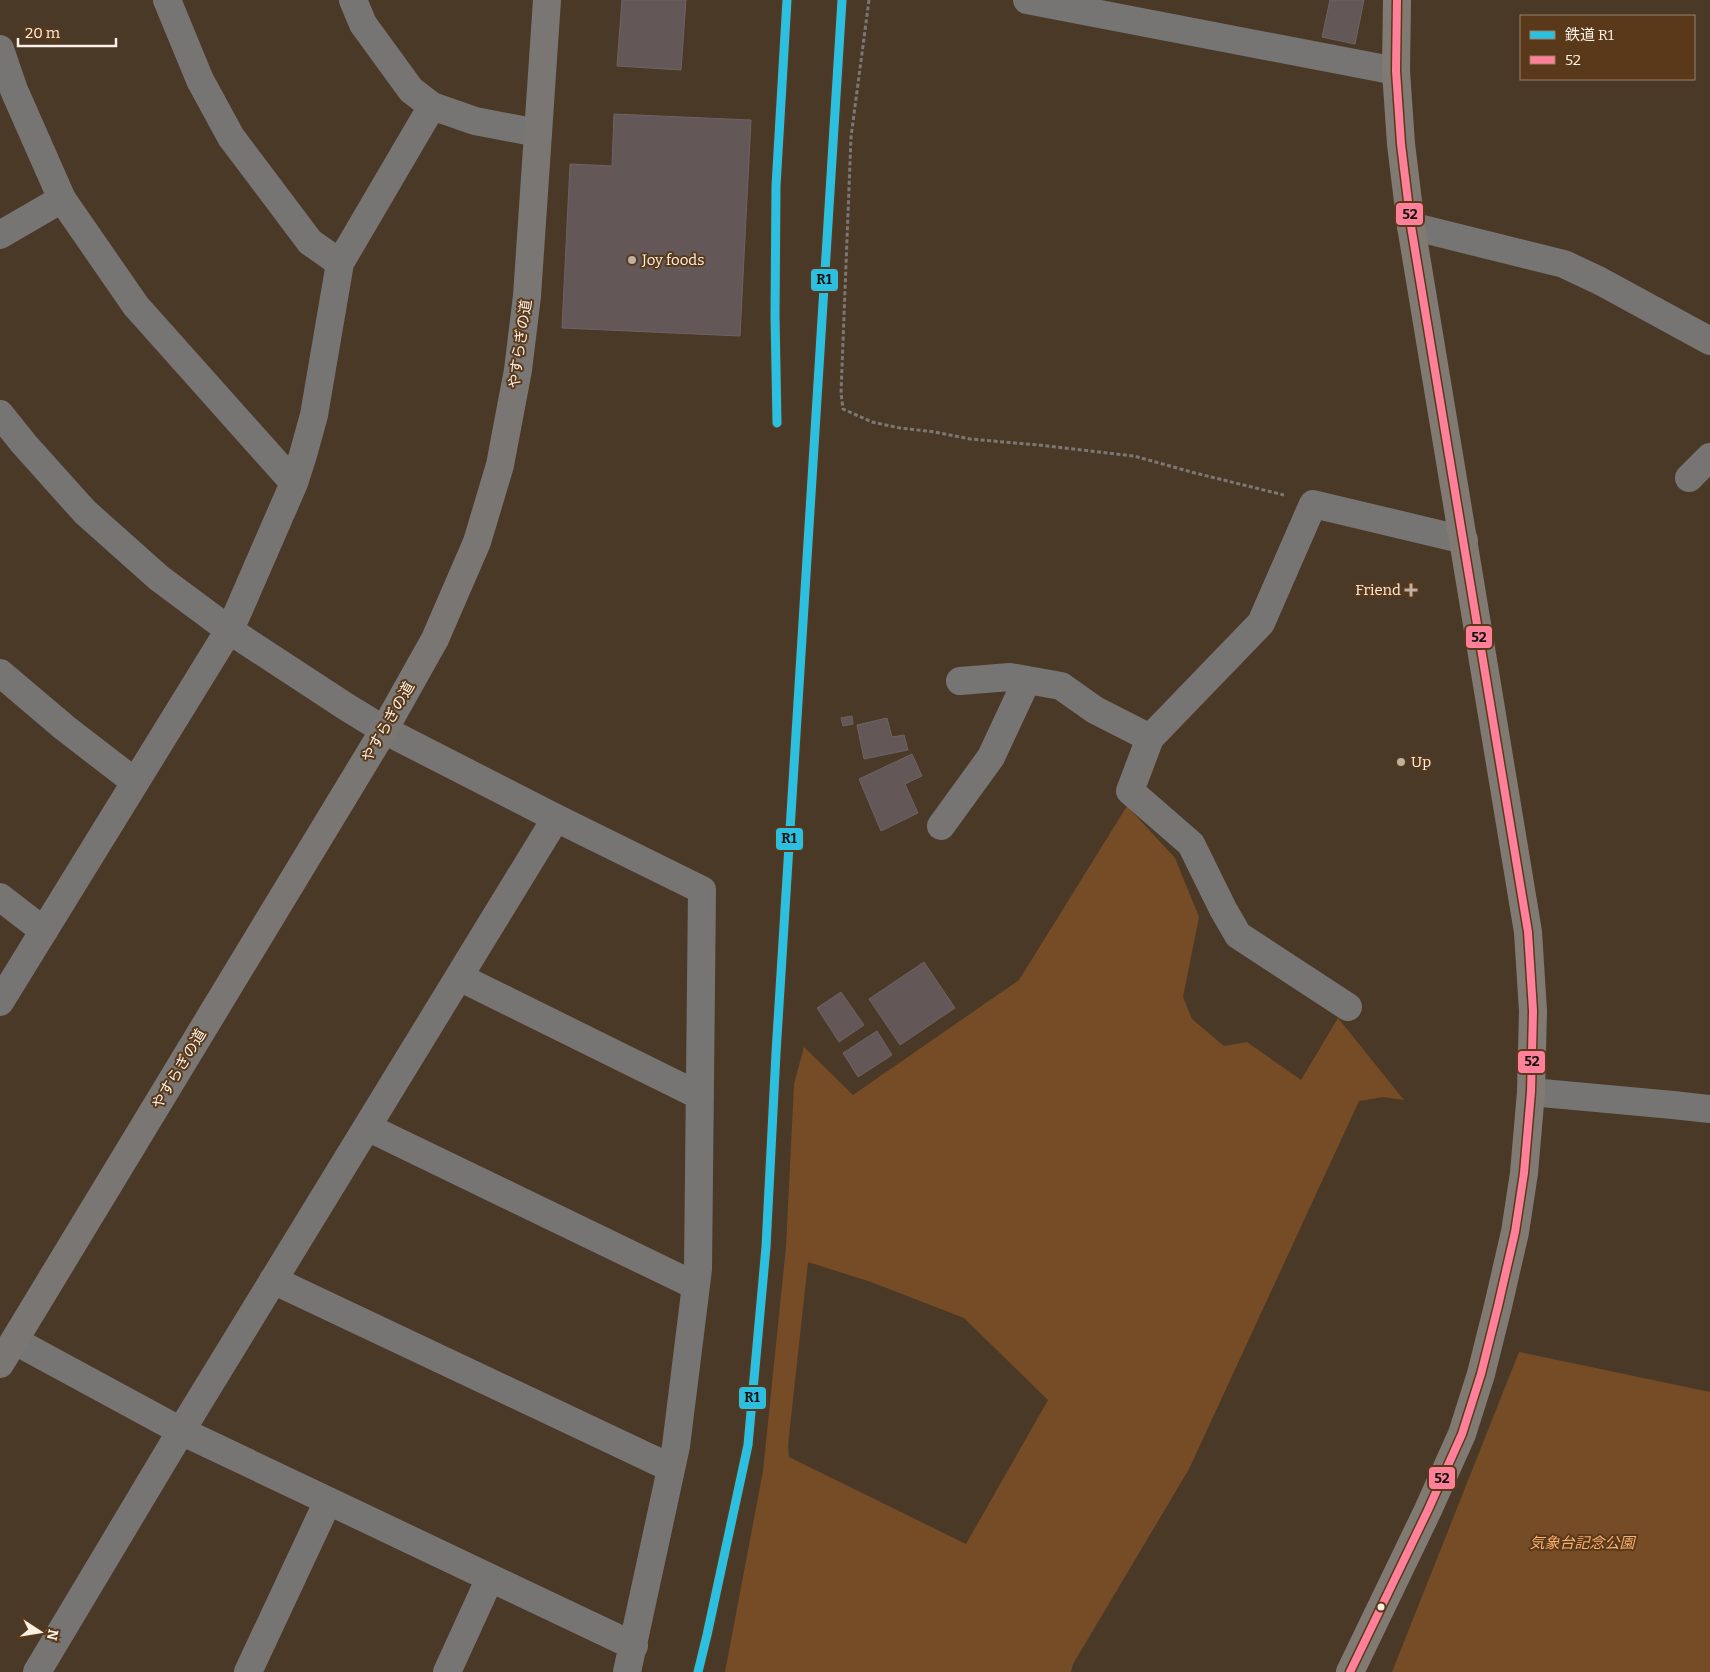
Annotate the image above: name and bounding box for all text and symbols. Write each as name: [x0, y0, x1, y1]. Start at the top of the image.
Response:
scale bar: [18, 15, 115, 47]
legend: [1520, 15, 1695, 80]
text: 20 m: [25, 24, 61, 42]
text: 鉄道 R1: [1565, 26, 1614, 44]
text: 52: [1565, 51, 1581, 69]
line badge: 52: [1395, 202, 1424, 226]
text: 52: [1402, 206, 1418, 223]
place label: Joy foods: [641, 251, 704, 269]
marker: Joy foods: [626, 254, 638, 266]
line badge: R1: [810, 268, 839, 292]
text: R1: [816, 271, 832, 288]
street label: やすらぎの道: [505, 298, 535, 390]
place label: Friend: [1355, 581, 1401, 599]
marker: Friend: [1405, 584, 1417, 596]
line badge: 52: [1465, 625, 1493, 649]
text: 52: [1471, 629, 1487, 646]
street label: やすらぎの道: [358, 679, 418, 765]
place label: Up: [1411, 753, 1431, 771]
marker: Up: [1395, 756, 1407, 768]
line badge: R1: [775, 827, 804, 851]
text: R1: [781, 830, 797, 847]
street label: やすらぎの道: [148, 1026, 210, 1112]
line badge: 52: [1517, 1050, 1546, 1074]
text: 52: [1524, 1053, 1540, 1070]
line badge: R1: [738, 1386, 767, 1410]
text: R1: [744, 1389, 760, 1406]
line badge: 52: [1428, 1466, 1456, 1490]
text: 52: [1434, 1470, 1450, 1487]
park label: 気象台記念公園: [1529, 1534, 1636, 1552]
unlabelled marker: [1376, 1602, 1386, 1612]
north arrow: [15, 1607, 65, 1657]
text: N: [43, 1628, 62, 1642]

